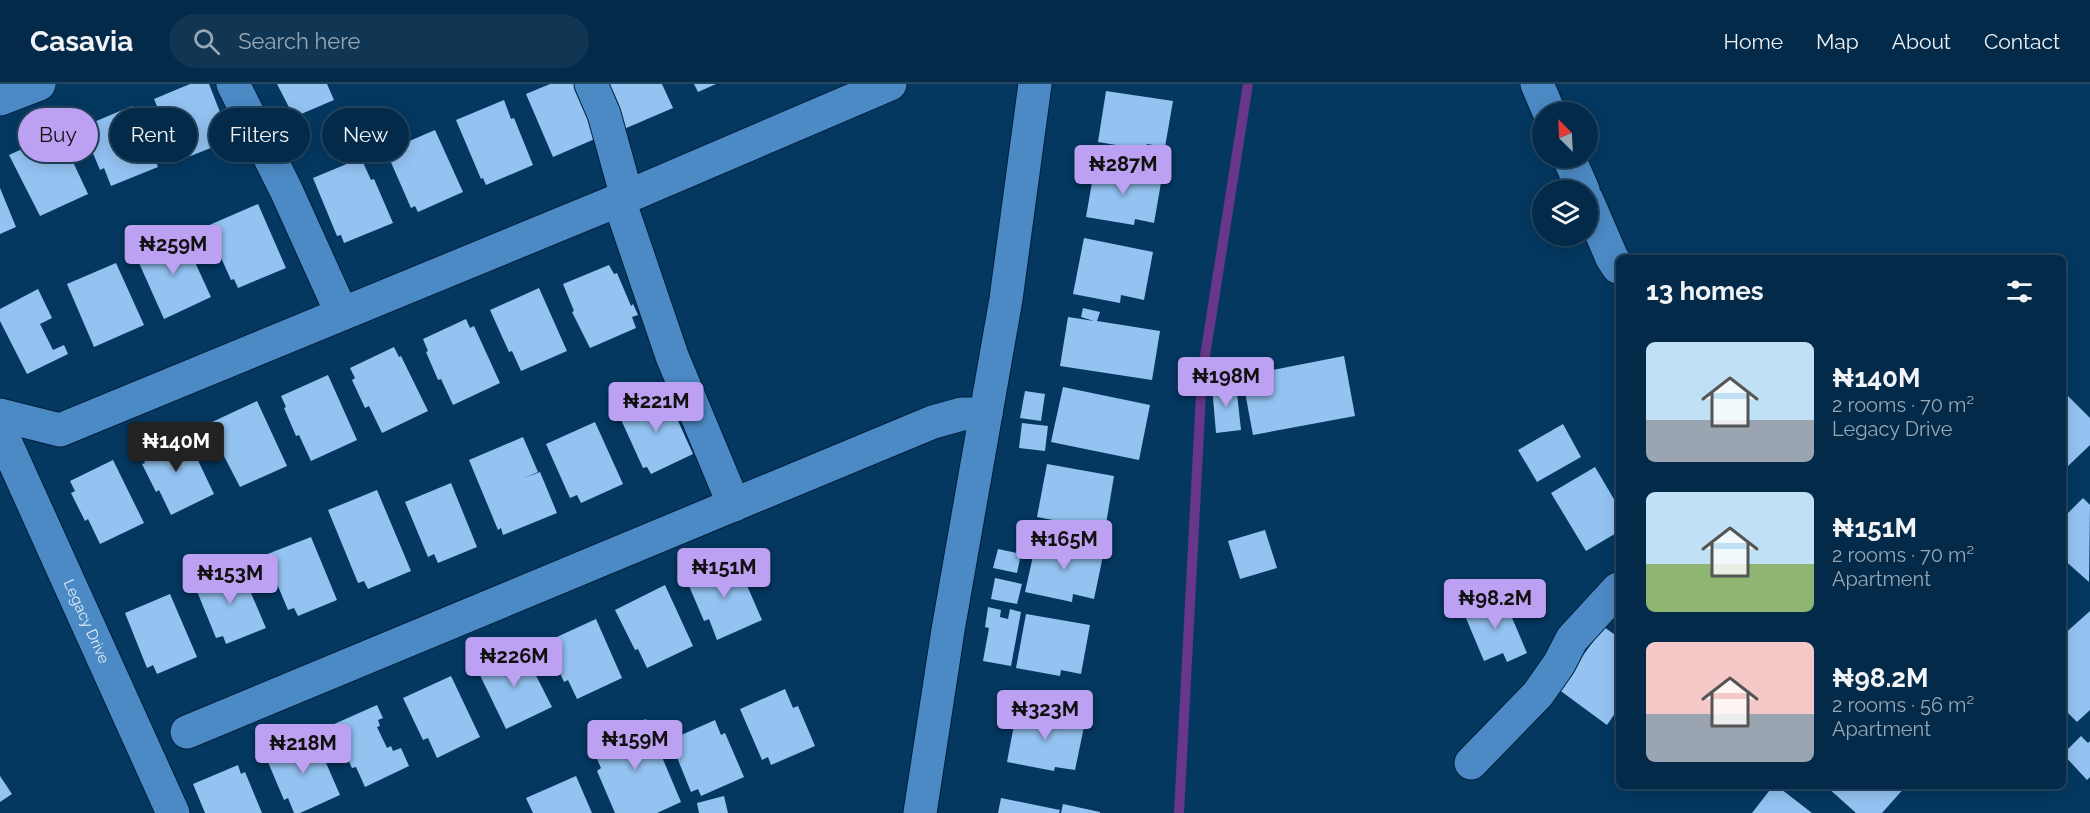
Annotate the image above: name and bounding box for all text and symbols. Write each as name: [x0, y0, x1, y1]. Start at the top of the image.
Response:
search box: [169, 14, 589, 68]
text: Casavia: [30, 25, 133, 58]
icon: search: [190, 25, 223, 58]
text: Search here: [238, 28, 360, 54]
text: Home: [1724, 29, 1783, 54]
text: Map: [1816, 29, 1859, 54]
text: About: [1892, 29, 1951, 54]
text: Contact: [1984, 29, 2060, 54]
north arrow: [1532, 102, 1598, 168]
map controls: [1532, 102, 1598, 246]
chip: Buy: [18, 108, 98, 162]
chip: Rent: [110, 108, 197, 162]
chip: Filters: [209, 108, 310, 162]
chip: New: [322, 108, 409, 162]
pin: ₦287M: [1081, 145, 1165, 196]
text: ₦287M: [1088, 152, 1158, 176]
button: layers: [1532, 180, 1598, 246]
pin: ₦259M: [131, 225, 215, 276]
text: ₦259M: [139, 232, 207, 256]
icon: filters: [2003, 275, 2036, 308]
text: 13 homes: [1646, 276, 1764, 306]
pin: ₦198M: [1184, 357, 1268, 408]
text: ₦140M: [1832, 363, 1921, 393]
text: ₦198M: [1192, 364, 1260, 388]
icon: home: [1694, 366, 1766, 438]
pin: ₦221M: [614, 382, 698, 433]
text: ₦221M: [623, 389, 689, 413]
text: 2 rooms · 70 m²: [1832, 393, 1974, 417]
text: Legacy Drive: [1832, 417, 1952, 441]
pin: ₦140M: [134, 422, 218, 473]
text: ₦140M: [142, 429, 210, 453]
text: ₦151M: [1832, 513, 1917, 543]
icon: home: [1694, 516, 1766, 588]
pin: ₦165M: [1022, 520, 1106, 571]
text: ₦165M: [1030, 527, 1098, 551]
text: 2 rooms · 70 m²: [1832, 543, 1974, 567]
pin: ₦151M: [682, 548, 766, 599]
pin: ₦153M: [188, 554, 272, 605]
text: ₦151M: [691, 555, 757, 579]
text: ₦153M: [197, 561, 263, 585]
text: Apartment: [1832, 567, 1931, 591]
street label: Legacy Drive: [60, 576, 113, 666]
pin: ₦98.2M: [1446, 579, 1544, 630]
text: ₦98.2M: [1458, 586, 1532, 610]
pin: ₦226M: [472, 637, 556, 688]
text: ₦226M: [479, 644, 549, 668]
text: ₦98.2M: [1832, 663, 1928, 693]
icon: home: [1694, 666, 1766, 738]
pin: ₦323M: [1003, 690, 1087, 741]
text: 2 rooms · 56 m²: [1832, 693, 1974, 717]
text: ₦323M: [1011, 697, 1079, 721]
text: Apartment: [1832, 717, 1931, 741]
pin: ₦159M: [593, 720, 677, 771]
pin: ₦218M: [261, 724, 345, 775]
text: ₦159M: [601, 727, 669, 751]
text: ₦218M: [269, 731, 337, 755]

